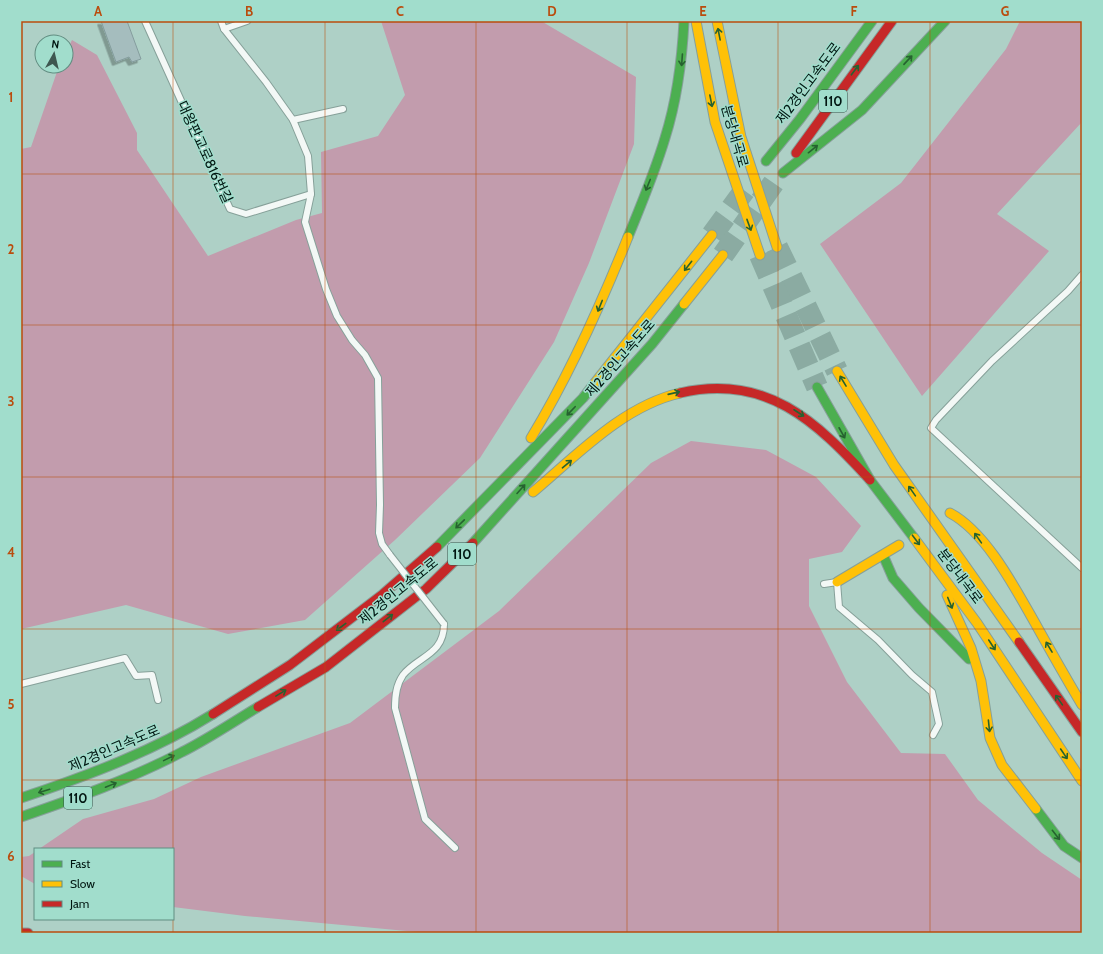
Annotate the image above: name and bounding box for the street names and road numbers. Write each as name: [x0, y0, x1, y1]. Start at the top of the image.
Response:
street label: 제2경인고속도로: [771, 39, 845, 127]
road number: 110: [819, 90, 847, 112]
street label: 대왕판교로816번길: [173, 98, 237, 206]
street label: 분당내곡로: [717, 103, 753, 170]
street label: 제2경인고속도로: [581, 315, 659, 401]
road number: 110: [448, 543, 476, 565]
street label: 분당내곡로: [933, 545, 987, 607]
street label: 제2경인고속도로: [354, 553, 442, 629]
street label: 제2경인고속도로: [66, 721, 162, 775]
road number: 110: [64, 787, 92, 809]

